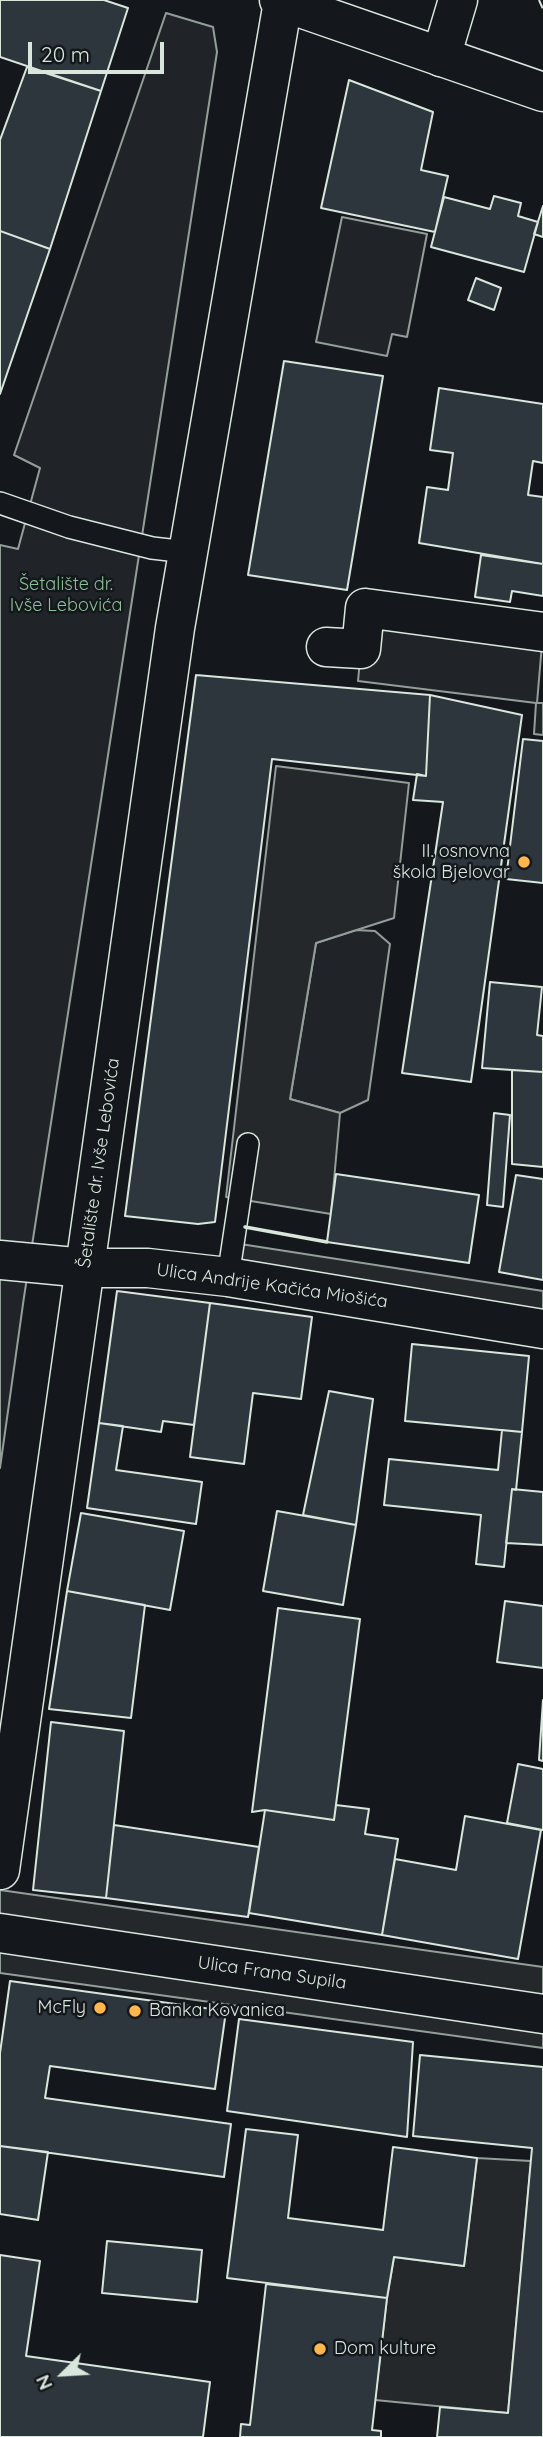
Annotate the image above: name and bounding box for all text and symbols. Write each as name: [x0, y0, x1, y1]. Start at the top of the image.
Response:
scale bar: [32, 28, 168, 72]
text: 20 m: [41, 41, 90, 67]
park label: Šetalište dr. Ivše Lebovića: [10, 574, 122, 616]
place label: II. osnovna škola Bjelovar: [393, 841, 510, 884]
marker: II. osnovna škola Bjelovar: [516, 854, 532, 870]
street label: Šetalište dr. Ivše Lebovića: [74, 1057, 124, 1269]
street label: Ulica Andrije Kačića Miošića: [155, 1259, 389, 1313]
street label: Ulica Frana Supila: [196, 1952, 348, 1994]
place label: McFly: [38, 1997, 86, 2019]
marker: McFly: [92, 2000, 108, 2016]
place label: Banka Kovanica: [149, 2000, 285, 2022]
marker: Banka Kovanica: [127, 2003, 143, 2019]
place label: Dom kulture: [334, 2338, 436, 2360]
north arrow: [28, 2339, 98, 2409]
marker: Dom kulture: [312, 2341, 328, 2357]
text: N: [30, 2371, 58, 2394]

